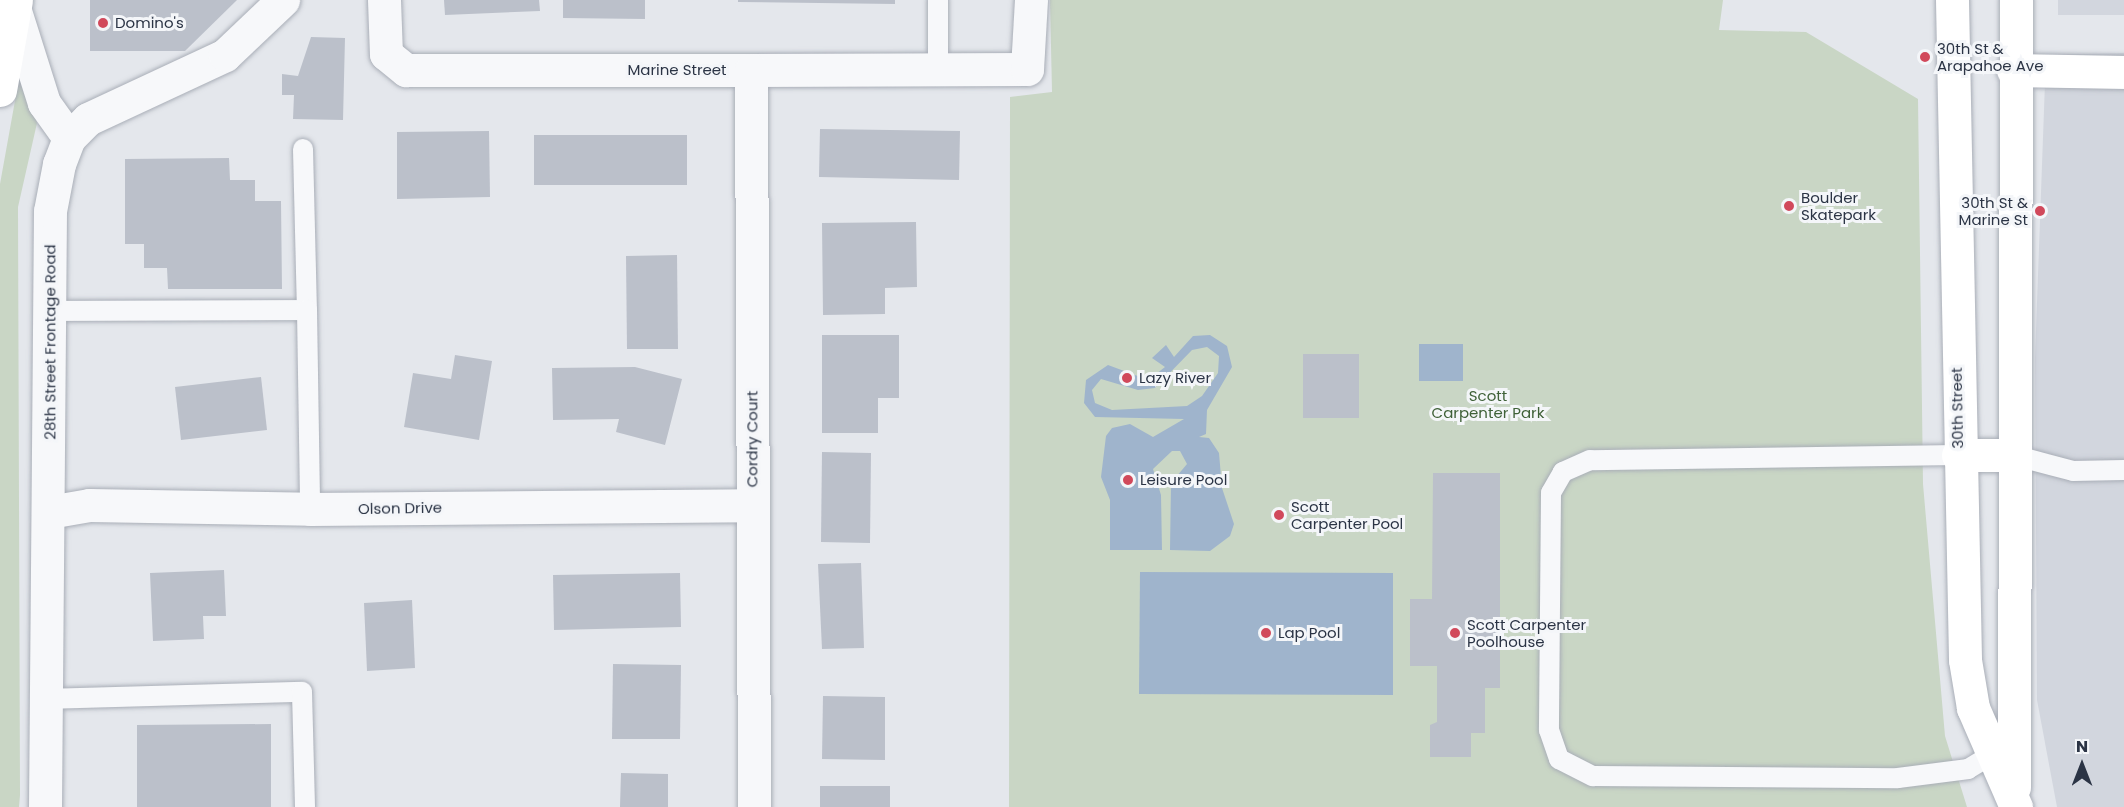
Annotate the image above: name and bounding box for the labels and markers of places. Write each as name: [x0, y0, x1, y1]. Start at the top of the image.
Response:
place label: Domino's: [115, 14, 184, 32]
marker: Domino's: [96, 16, 110, 30]
place label: 30th St & Arapahoe Ave: [1937, 39, 2043, 74]
marker: 30th St & Arapahoe Ave: [1918, 50, 1932, 64]
place label: Boulder Skatepark: [1801, 188, 1876, 223]
place label: 30th St & Marine St: [1958, 193, 2028, 228]
marker: Boulder Skatepark: [1782, 199, 1796, 213]
marker: 30th St & Marine St: [2033, 204, 2047, 218]
place label: Lazy River: [1139, 369, 1211, 387]
marker: Lazy River: [1120, 371, 1134, 385]
place label: Leisure Pool: [1140, 471, 1227, 489]
marker: Leisure Pool: [1121, 473, 1135, 487]
place label: Scott Carpenter Pool: [1291, 497, 1403, 532]
marker: Scott Carpenter Pool: [1272, 508, 1286, 522]
place label: Scott Carpenter Poolhouse: [1467, 615, 1586, 650]
place label: Lap Pool: [1278, 624, 1340, 642]
marker: Lap Pool: [1259, 626, 1273, 640]
marker: Scott Carpenter Poolhouse: [1448, 626, 1462, 640]

